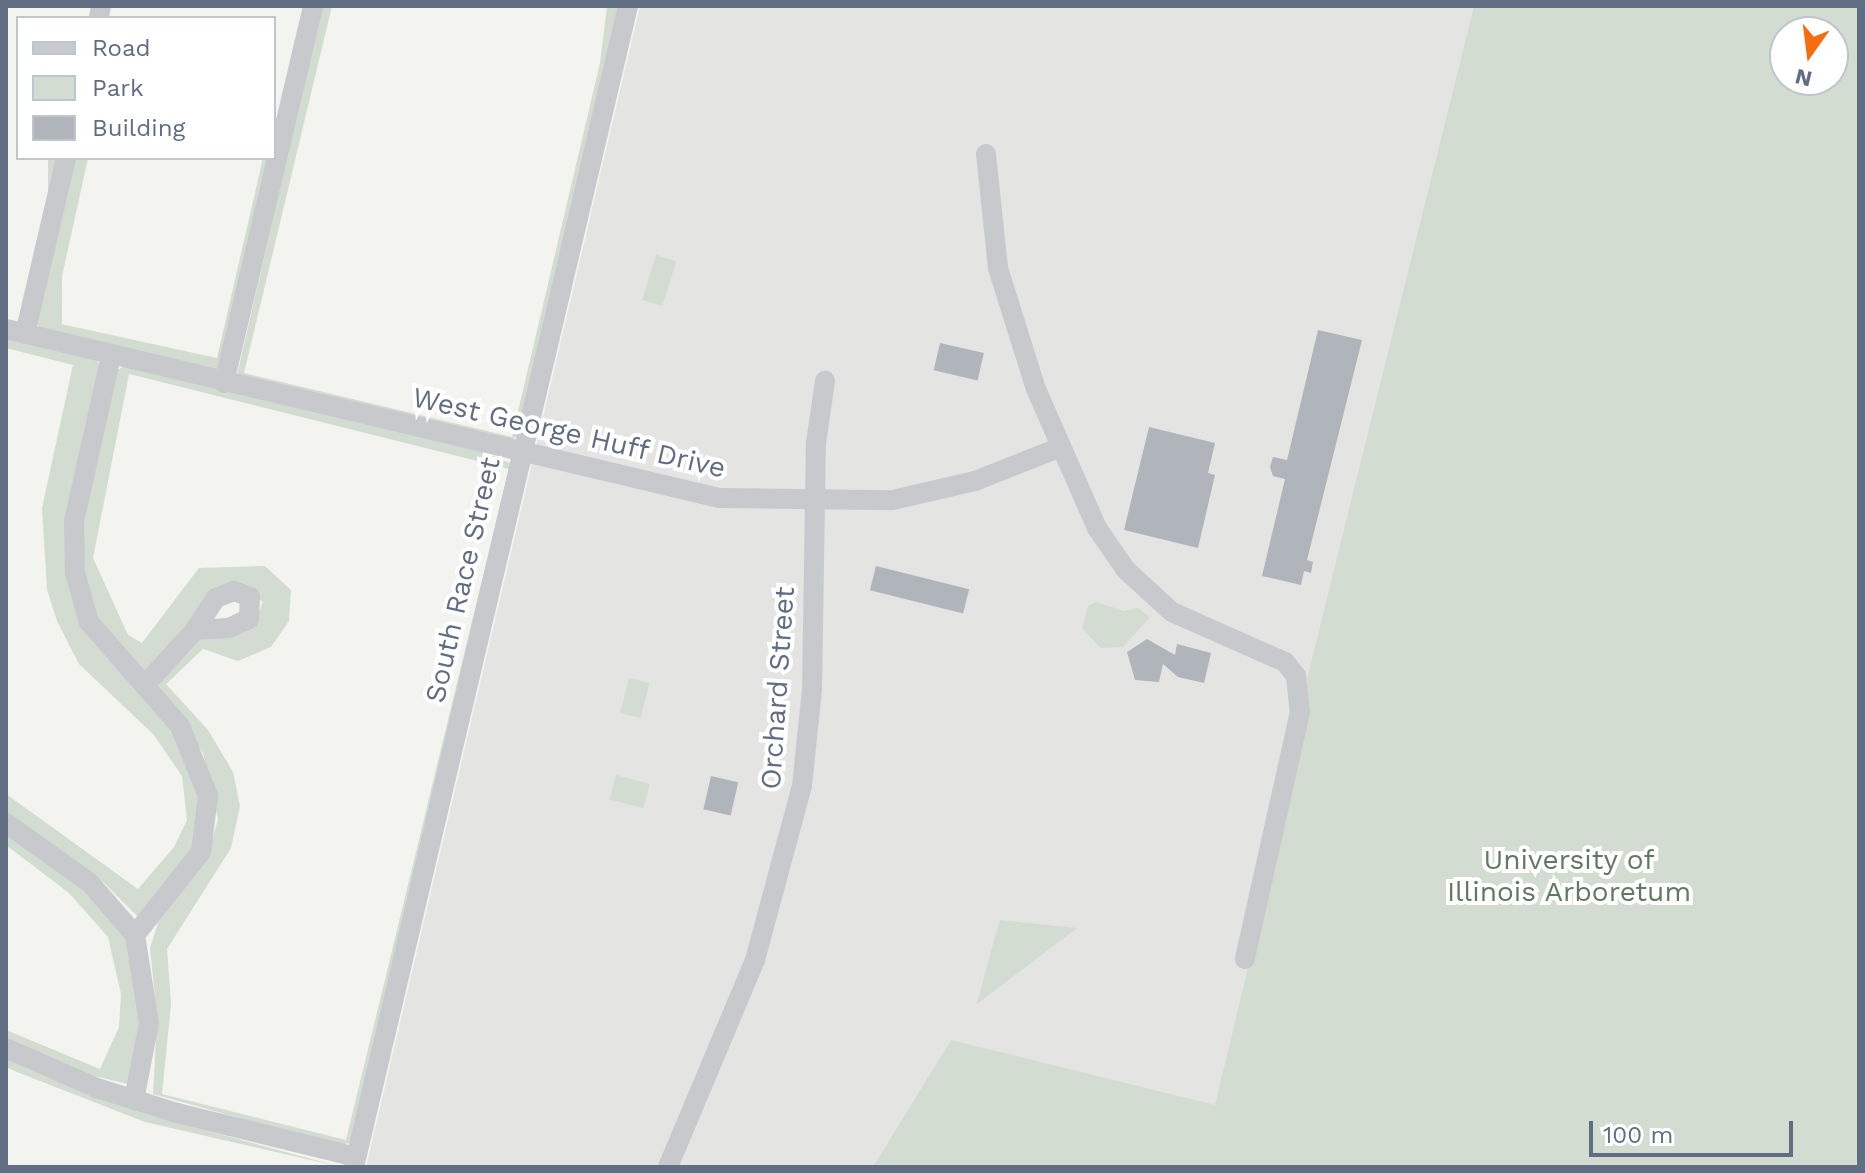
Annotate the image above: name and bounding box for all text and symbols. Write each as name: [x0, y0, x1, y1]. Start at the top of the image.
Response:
legend: [16, 16, 276, 160]
north arrow: [1769, 16, 1849, 96]
text: Road: [92, 34, 151, 62]
text: N: [1793, 64, 1814, 92]
text: Park: [92, 74, 144, 102]
text: Building: [92, 114, 185, 142]
street label: West George Huff Drive: [409, 380, 729, 486]
street label: South Race Street: [418, 454, 508, 706]
street label: Orchard Street: [754, 586, 802, 790]
park label: University of Illinois Arboretum: [1446, 843, 1692, 909]
scale bar: [1593, 1105, 1797, 1155]
text: 100 m: [1603, 1121, 1673, 1149]

